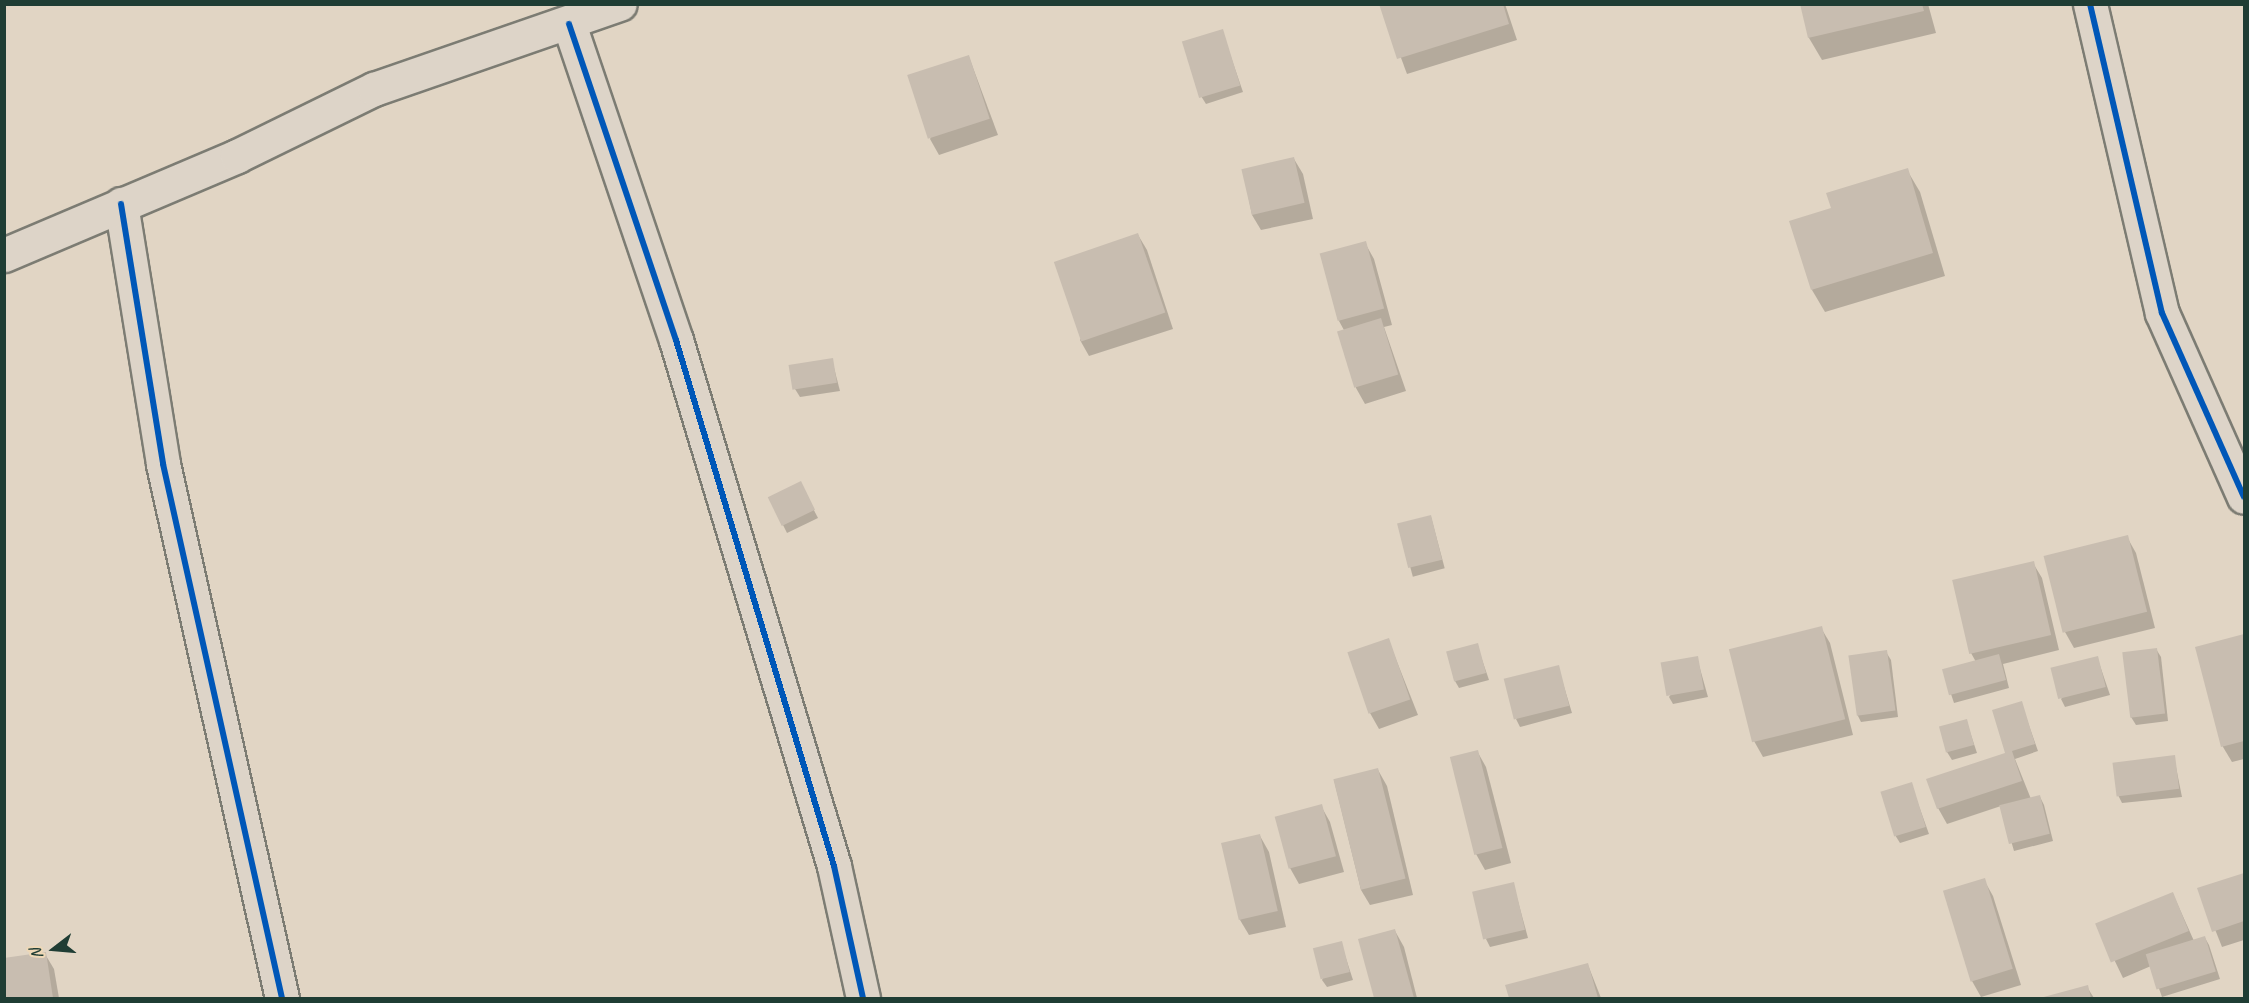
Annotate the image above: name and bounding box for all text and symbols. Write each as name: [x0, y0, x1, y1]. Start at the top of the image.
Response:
north arrow: [24, 919, 84, 979]
text: N: [26, 946, 48, 961]

